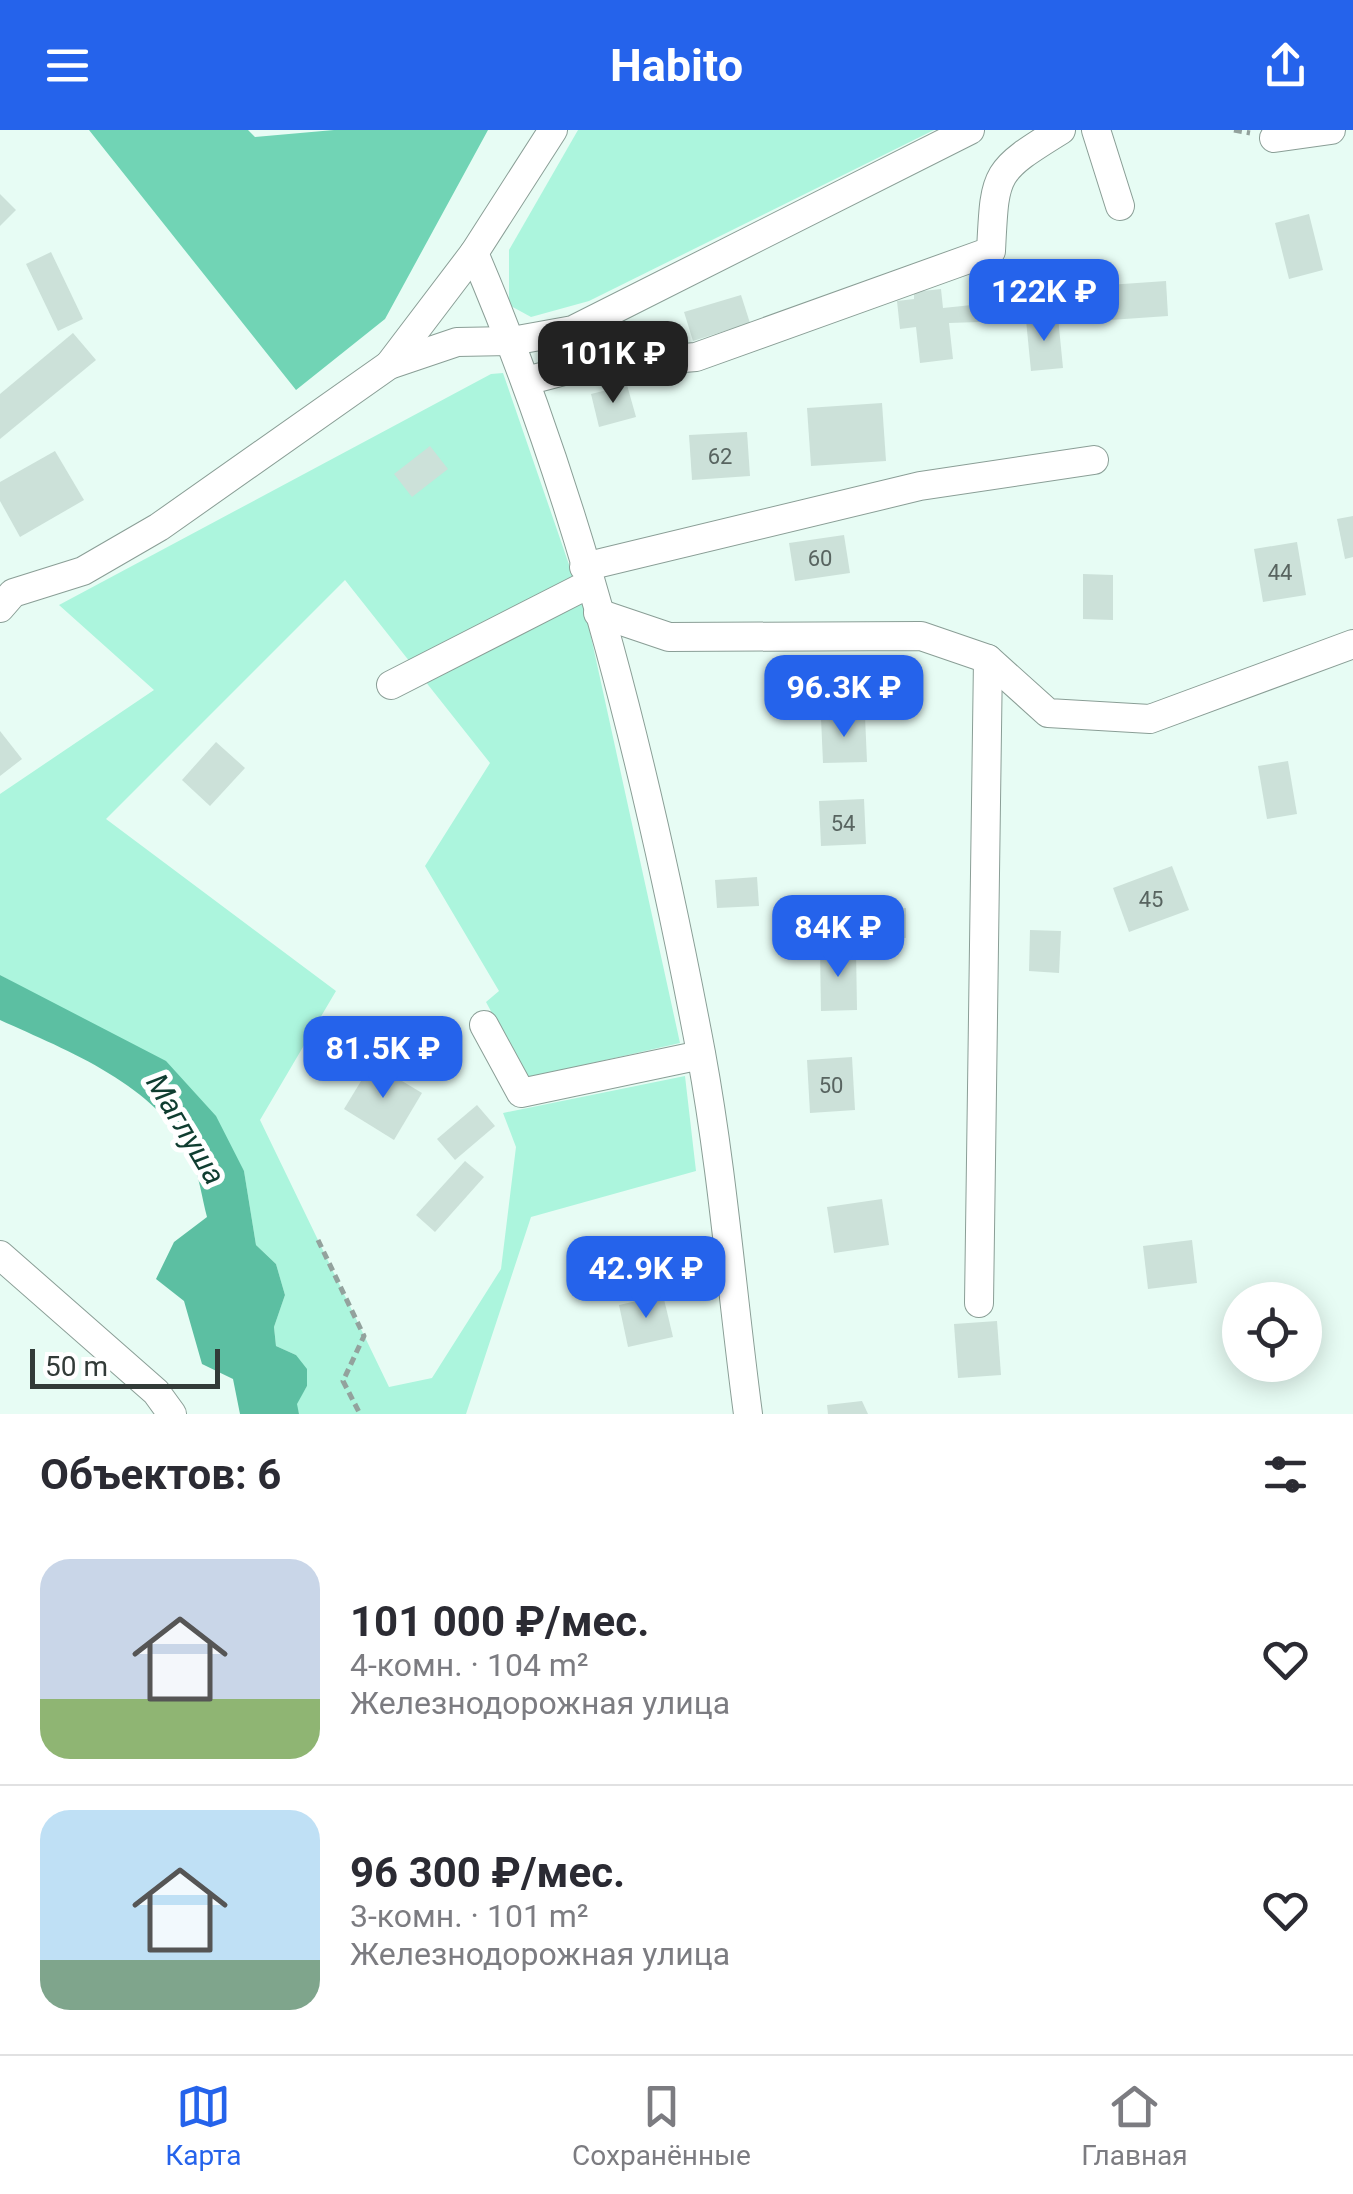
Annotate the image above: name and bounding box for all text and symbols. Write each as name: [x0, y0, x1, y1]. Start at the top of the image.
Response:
icon: menu: [40, 38, 95, 93]
icon: share: [1258, 38, 1313, 93]
text: Habito: [610, 39, 743, 92]
pin: 122K ₽: [963, 259, 1125, 344]
text: 122K ₽: [991, 272, 1097, 310]
pin: 101K ₽: [532, 321, 694, 406]
text: 101K ₽: [560, 334, 666, 372]
house number: 62: [708, 444, 732, 469]
house number: 60: [808, 546, 832, 571]
house number: 44: [1268, 560, 1292, 585]
pin: 96.3K ₽: [752, 655, 936, 740]
text: 96.3K ₽: [786, 668, 902, 706]
house number: 54: [831, 811, 855, 836]
house number: 45: [1139, 887, 1163, 912]
pin: 84K ₽: [768, 895, 908, 980]
text: 84K ₽: [794, 908, 882, 946]
pin: 81.5K ₽: [291, 1016, 475, 1101]
text: 81.5K ₽: [325, 1029, 441, 1067]
water label: Маглуша: [139, 1067, 233, 1191]
house number: 50: [819, 1073, 843, 1098]
pin: 42.9K ₽: [554, 1236, 738, 1321]
text: 42.9K ₽: [588, 1249, 704, 1287]
map controls: [1222, 1282, 1322, 1382]
button: locate: [1222, 1282, 1322, 1382]
scale bar: [30, 1344, 220, 1388]
text: 50 m: [45, 1350, 108, 1383]
icon: filters: [1258, 1447, 1313, 1502]
text: Объектов: 6: [40, 1450, 281, 1499]
text: 101 000 ₽/мес.: [350, 1597, 649, 1646]
icon: home: [120, 1599, 240, 1719]
icon: heart: [1258, 1632, 1313, 1687]
text: 4-комн. · 104 m²: [350, 1646, 589, 1684]
text: Железнодорожная улица: [350, 1684, 730, 1722]
text: 96 300 ₽/мес.: [350, 1848, 625, 1897]
icon: home: [120, 1850, 240, 1970]
icon: heart: [1258, 1883, 1313, 1938]
text: 3-комн. · 101 m²: [350, 1897, 589, 1935]
text: Железнодорожная улица: [350, 1935, 730, 1973]
tab: Карта: [165, 2079, 242, 2172]
tab: Сохранённые: [572, 2079, 751, 2172]
tab: Главная: [1081, 2079, 1188, 2172]

